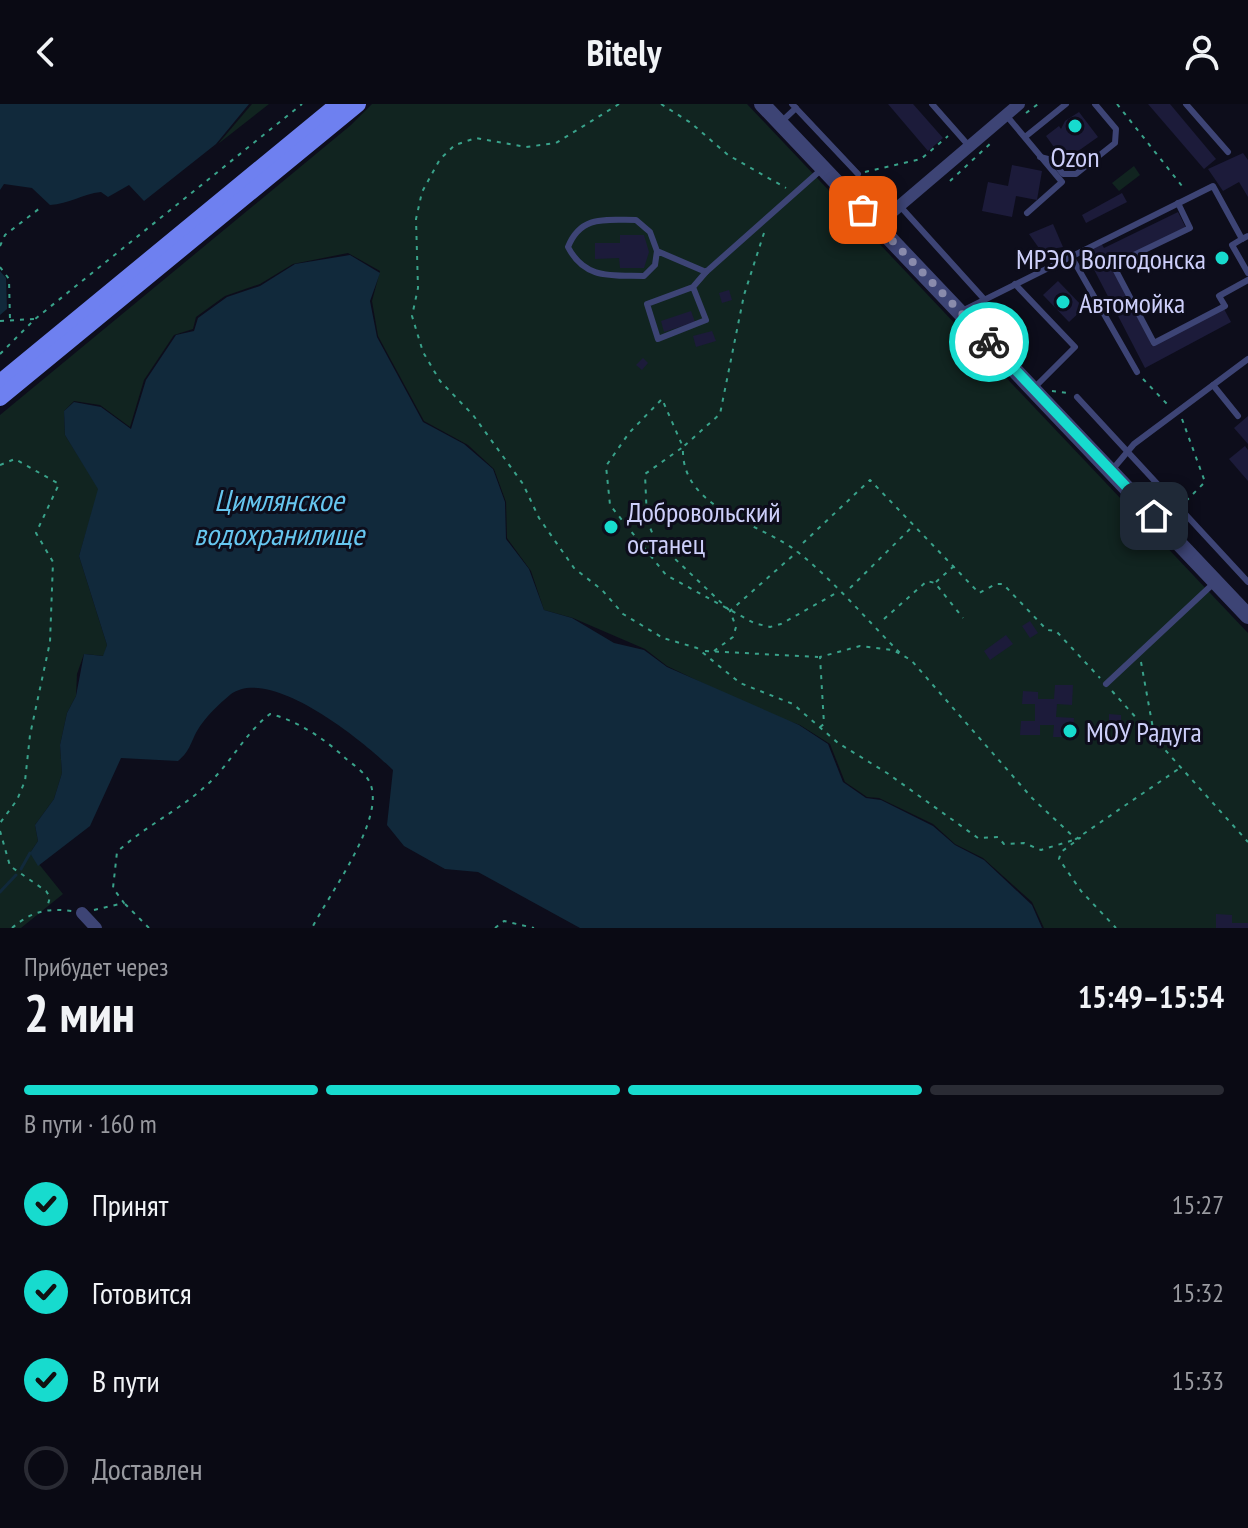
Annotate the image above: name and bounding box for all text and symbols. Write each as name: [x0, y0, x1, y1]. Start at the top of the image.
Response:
text: Bitely: [587, 29, 661, 76]
icon: back: [24, 30, 68, 74]
icon: person: [1180, 30, 1224, 74]
marker: Ozon: [1066, 117, 1084, 135]
place label: Ozon: [1050, 138, 1100, 175]
pin: [829, 176, 897, 244]
icon: bag: [841, 188, 885, 232]
place label: МРЭО Волгодонска: [1016, 240, 1206, 277]
marker: МРЭО Волгодонска: [1213, 249, 1231, 267]
place label: Автомойка: [1079, 284, 1185, 321]
marker: Автомойка: [1054, 293, 1072, 311]
courier: [949, 302, 1029, 382]
icon: bike: [967, 320, 1011, 364]
water label: Цимлянское водохранилище: [194, 480, 366, 553]
pin: [1120, 482, 1188, 550]
place label: Добровольский останец: [627, 493, 781, 562]
icon: home: [1132, 494, 1176, 538]
marker: Добровольский останец: [602, 518, 620, 536]
place label: МОУ Радуга: [1086, 713, 1202, 750]
marker: МОУ Радуга: [1061, 722, 1079, 740]
text: Прибудет через: [24, 950, 168, 983]
text: 15:49–15:54: [1078, 977, 1224, 1016]
text: 2 мин: [24, 979, 135, 1046]
text: В пути · 160 m: [24, 1107, 157, 1140]
icon: check: [24, 1182, 68, 1226]
text: Принят: [92, 1185, 168, 1224]
text: 15:27: [1172, 1188, 1224, 1221]
icon: check: [24, 1270, 68, 1314]
text: Готовится: [92, 1273, 192, 1312]
text: 15:32: [1172, 1276, 1224, 1309]
icon: check: [24, 1358, 68, 1402]
text: В пути: [92, 1361, 160, 1400]
text: 15:33: [1172, 1364, 1224, 1397]
text: Доставлен: [92, 1449, 202, 1488]

